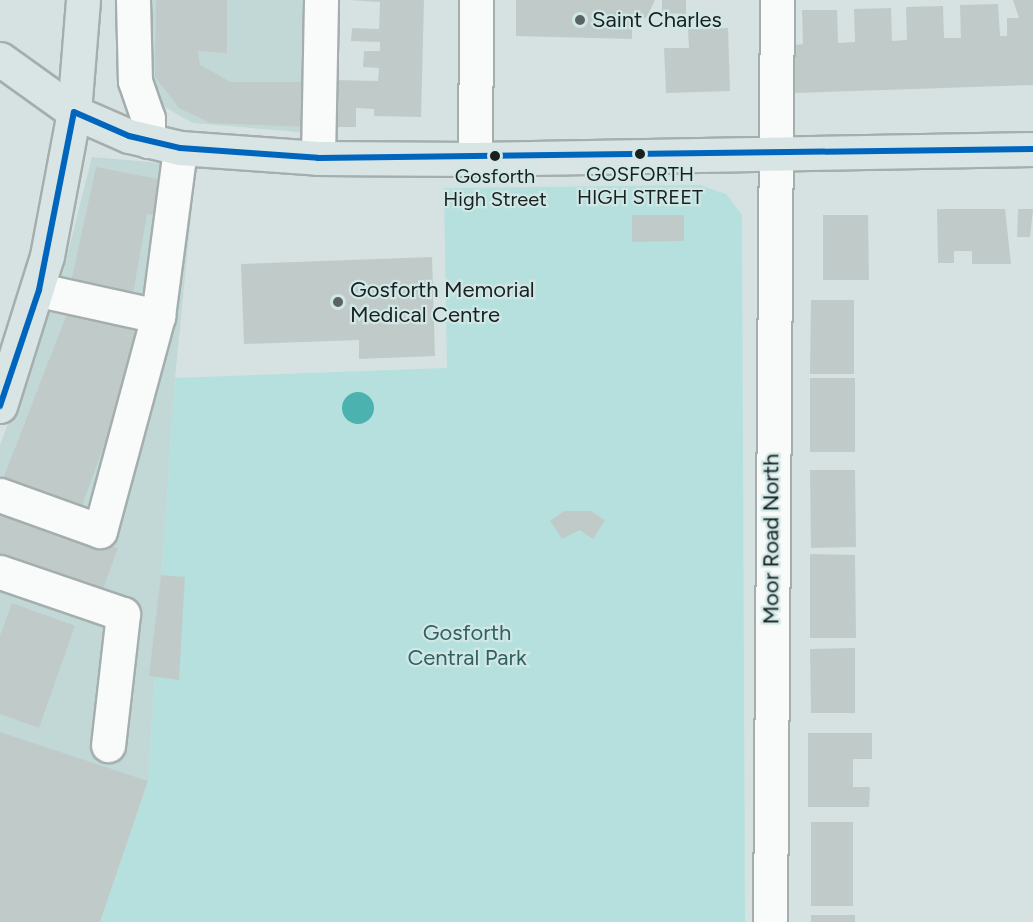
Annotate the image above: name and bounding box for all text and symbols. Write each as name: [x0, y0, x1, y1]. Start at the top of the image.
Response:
place label: Saint Charles: [592, 7, 722, 33]
marker: Saint Charles: [573, 13, 587, 27]
marker: GOSFORTH HIGH STREET: [634, 148, 646, 160]
marker: Gosforth High Street: [489, 150, 501, 162]
place label: GOSFORTH HIGH STREET: [577, 163, 703, 210]
place label: Gosforth High Street: [443, 165, 547, 212]
place label: Gosforth Memorial Medical Centre: [350, 276, 535, 328]
marker: Gosforth Memorial Medical Centre: [331, 295, 345, 309]
street label: Moor Road North: [758, 454, 784, 624]
park label: Gosforth Central Park: [407, 619, 527, 670]

